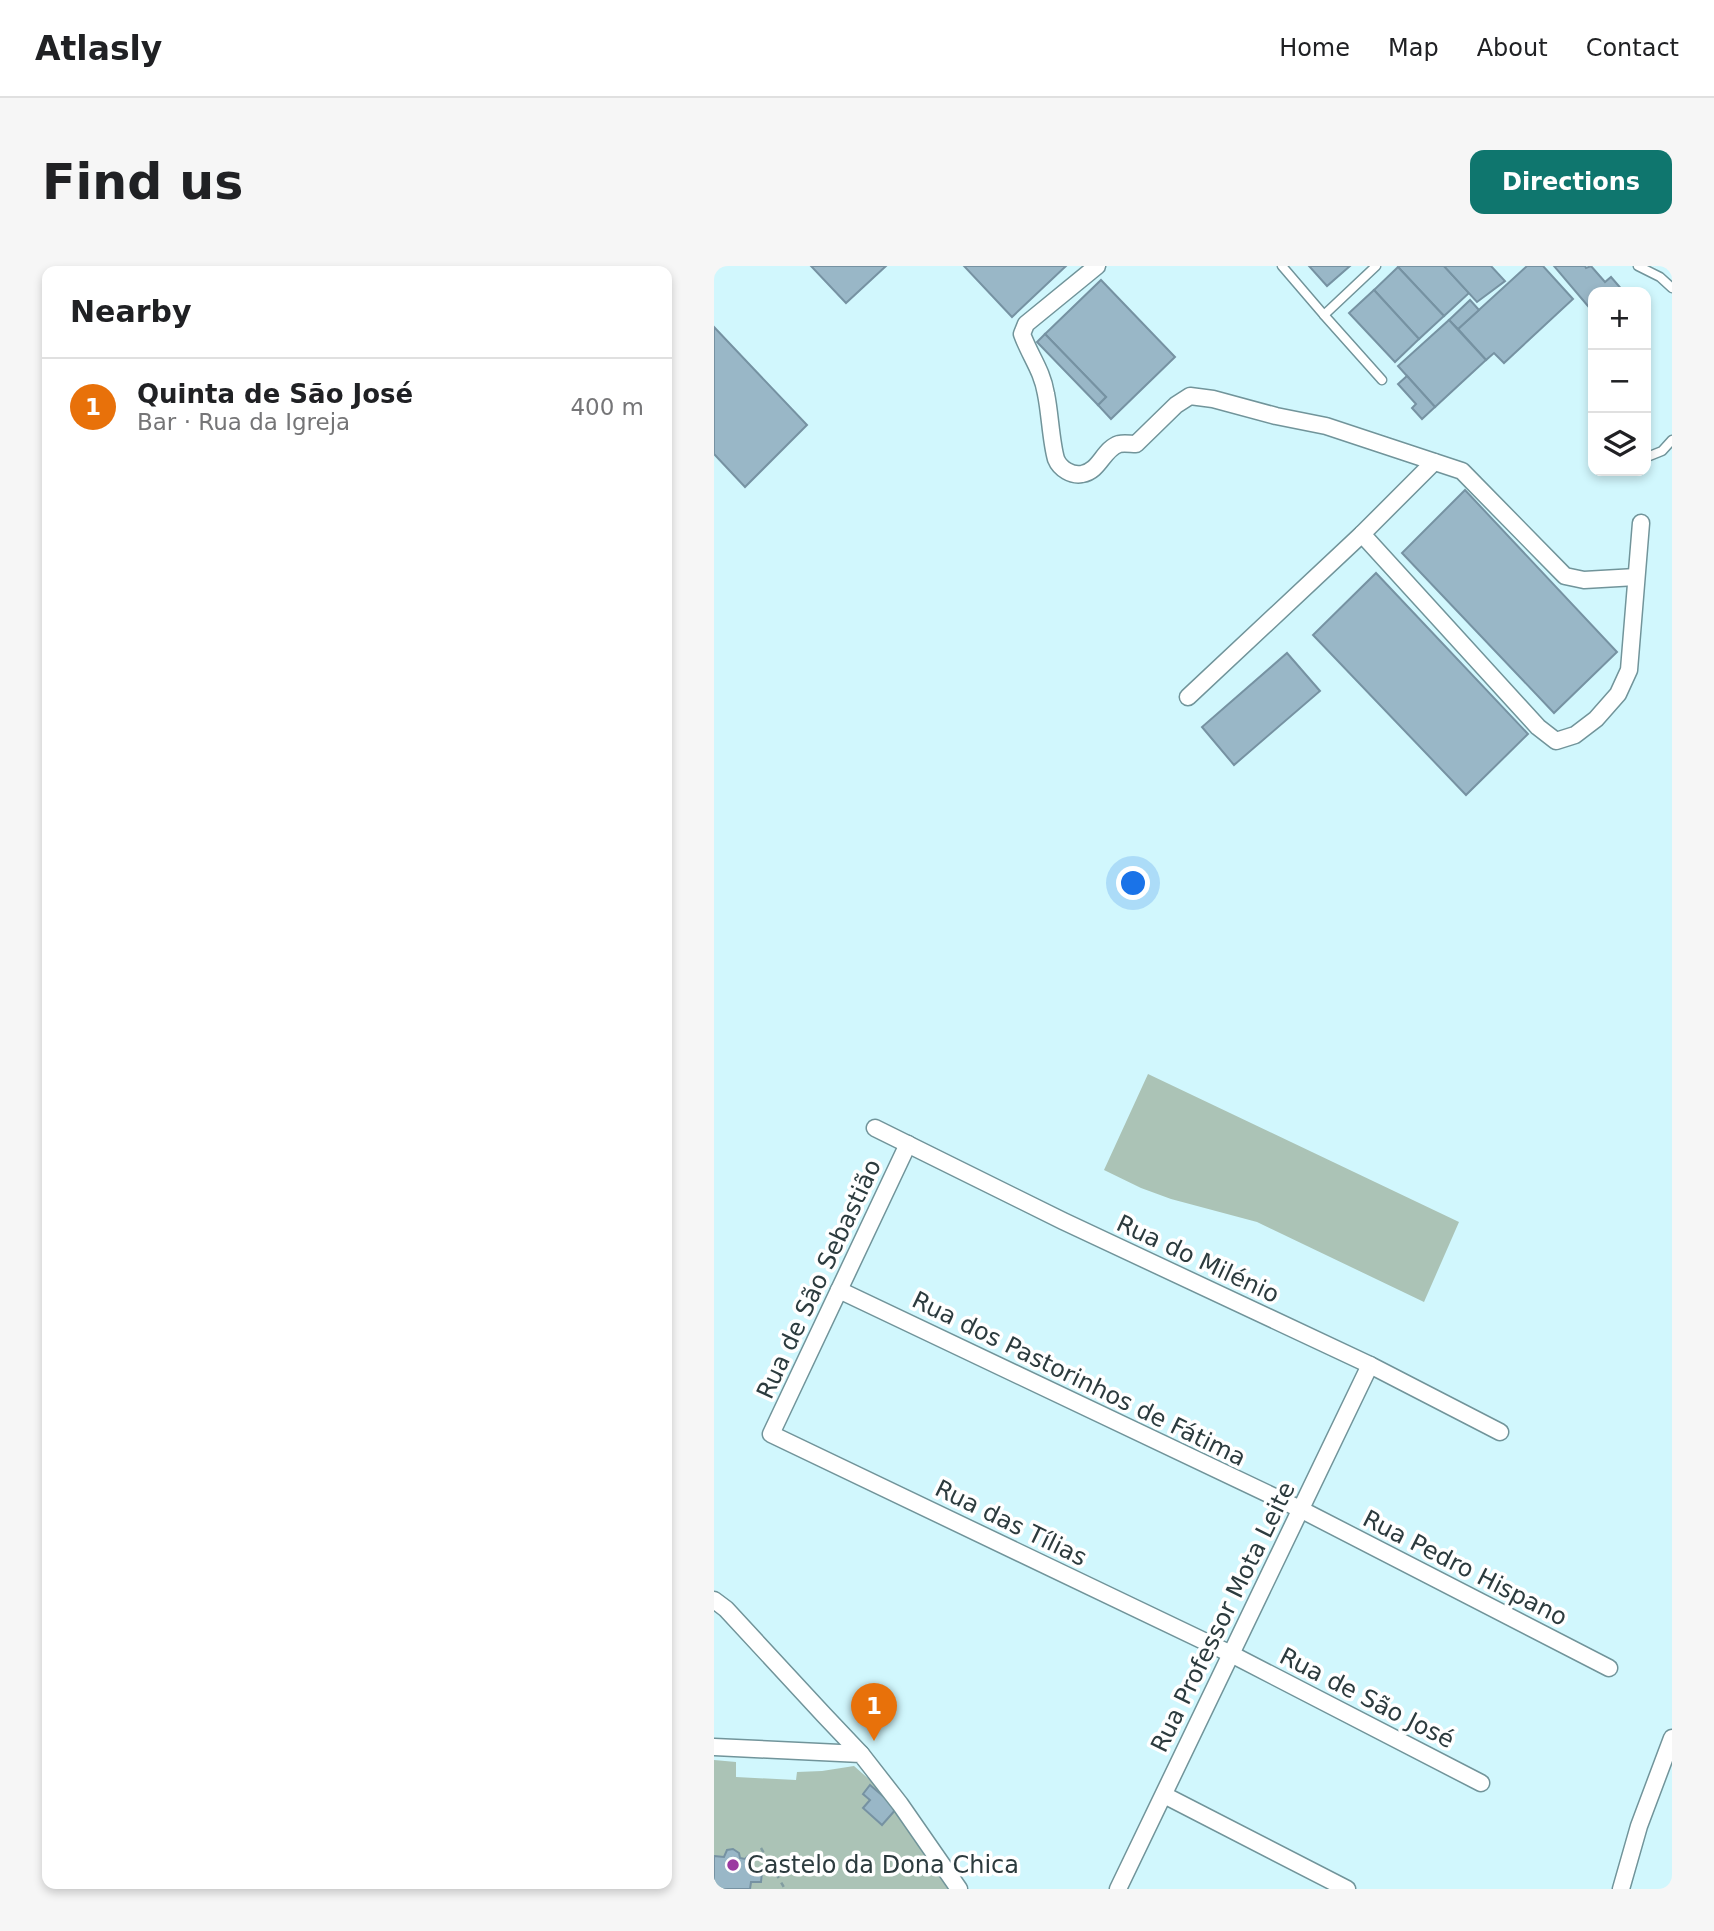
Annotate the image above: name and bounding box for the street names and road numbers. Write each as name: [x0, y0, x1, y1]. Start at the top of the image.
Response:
street label: Rua de São Sebastião: [751, 1155, 887, 1403]
street label: Rua do Milénio: [1112, 1209, 1284, 1309]
street label: Rua dos Pastorinhos de Fátima: [908, 1286, 1250, 1472]
street label: Rua das Tílias: [931, 1474, 1091, 1572]
street label: Rua Professor Mota Leite: [1145, 1477, 1301, 1757]
street label: Rua Pedro Hispano: [1358, 1504, 1572, 1632]
street label: Rua de São José: [1275, 1642, 1459, 1754]

